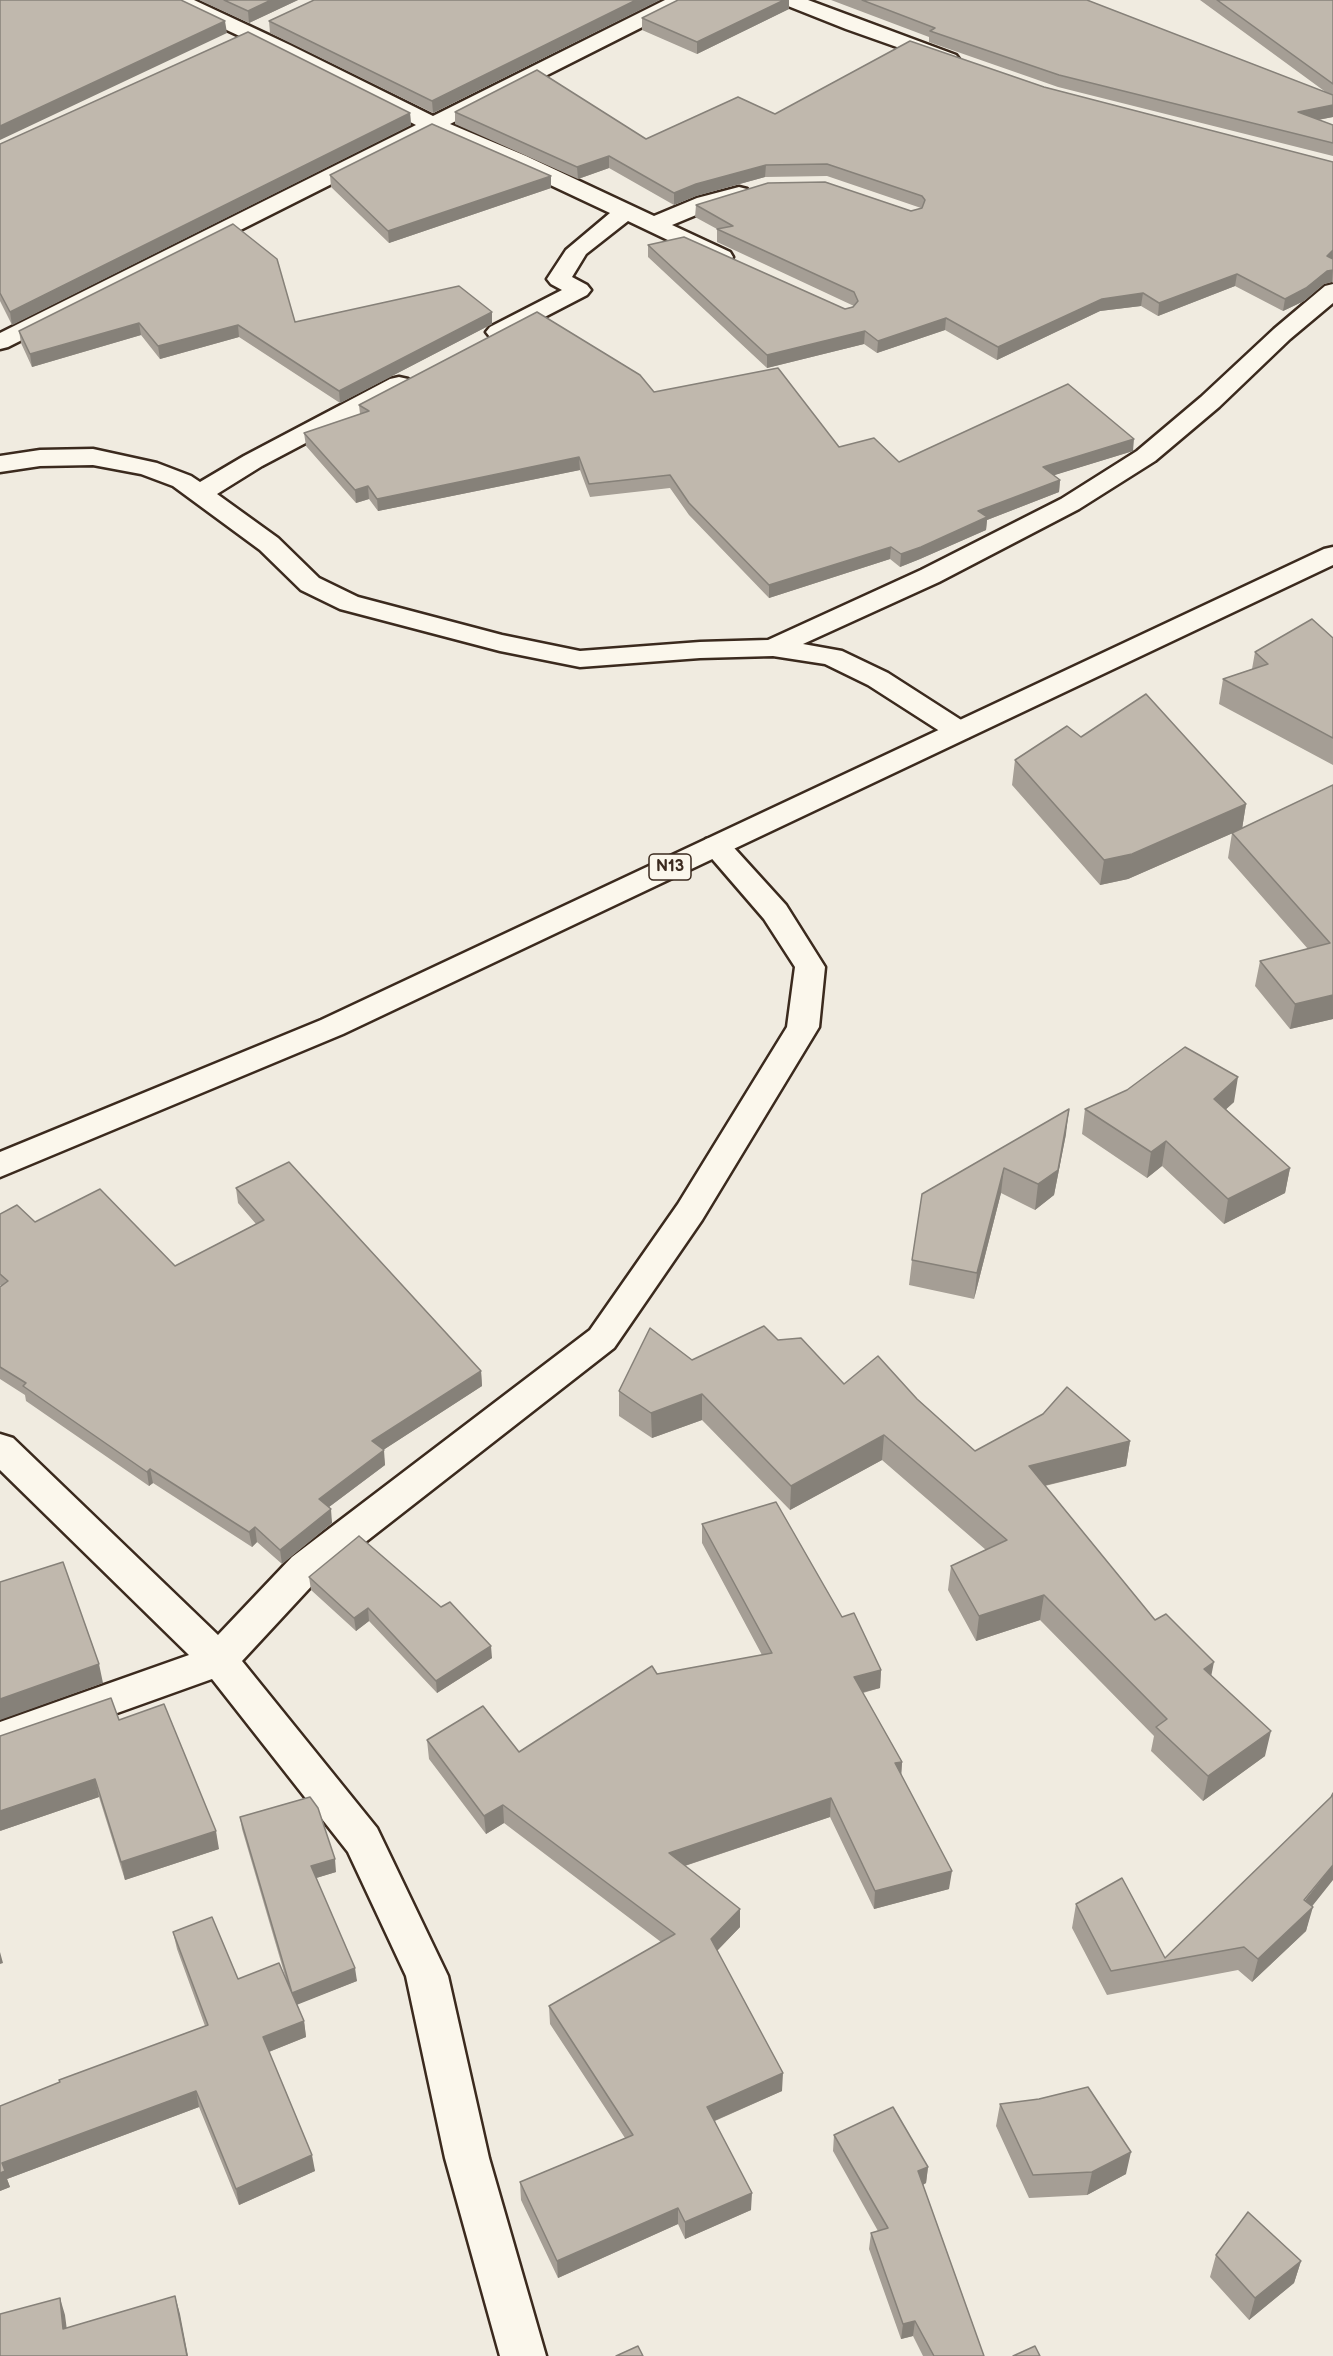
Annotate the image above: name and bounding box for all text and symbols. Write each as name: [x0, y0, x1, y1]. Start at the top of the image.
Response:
road number: N13: [649, 854, 691, 880]

